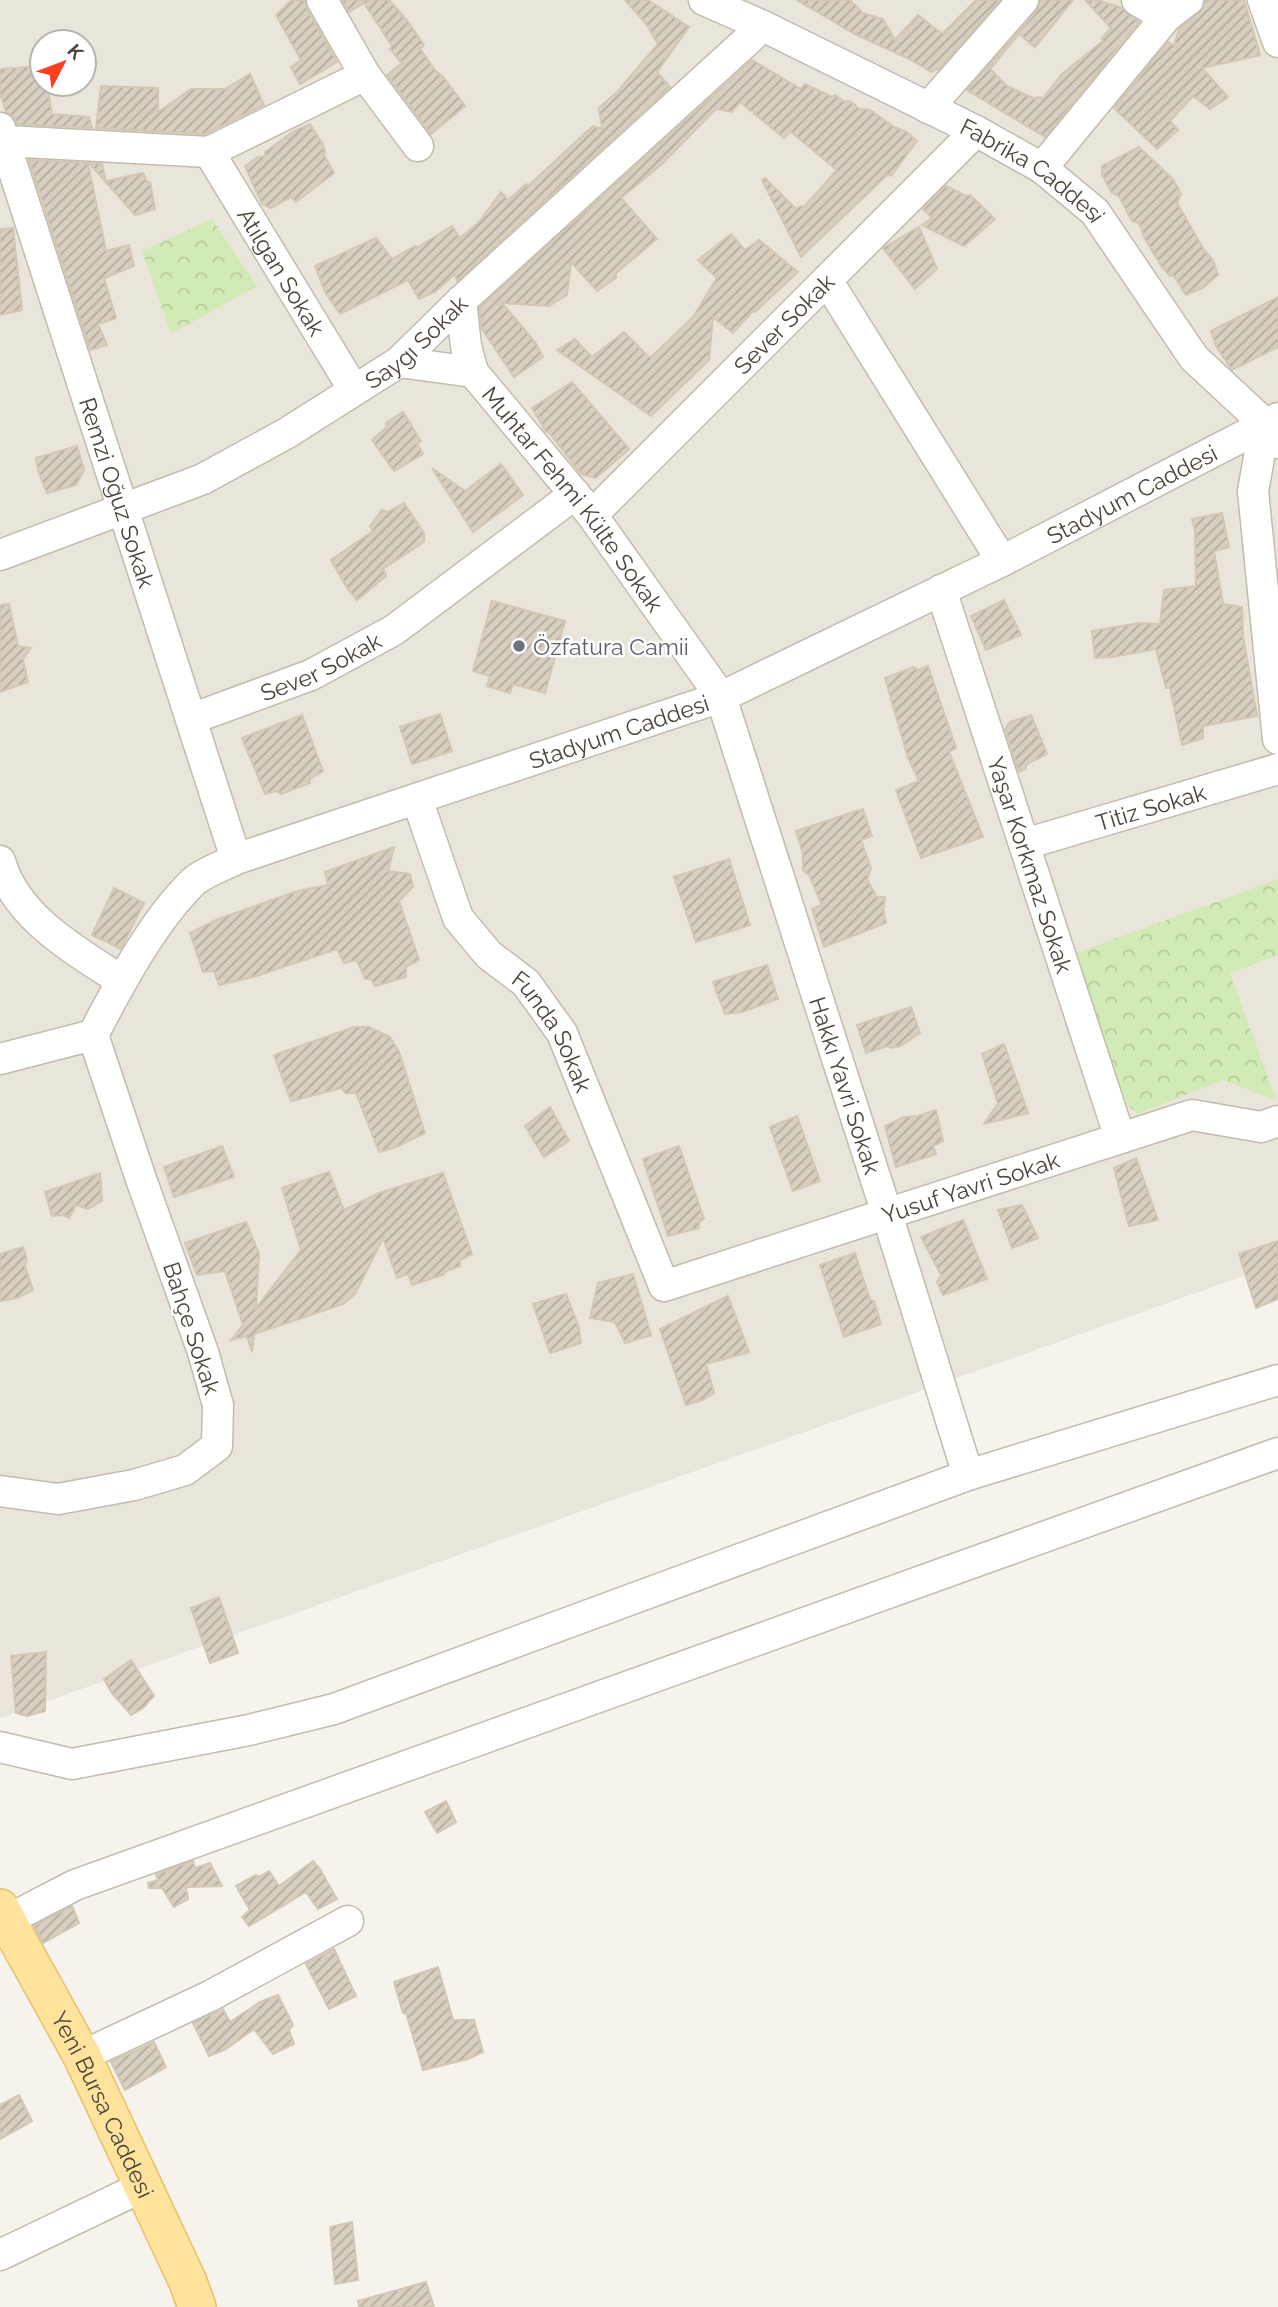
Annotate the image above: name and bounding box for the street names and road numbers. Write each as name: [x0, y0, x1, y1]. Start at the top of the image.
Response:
street label: Fabrika Caddesi: [956, 112, 1111, 227]
street label: Atılgan Sokak: [233, 203, 331, 340]
street label: Sever Sokak: [728, 268, 839, 379]
street label: Saygı Sokak: [360, 289, 472, 394]
street label: Muhtar Fehmi Külte Sokak: [477, 381, 669, 617]
street label: Remzi Oğuz Sokak: [74, 394, 161, 591]
street label: Stadyum Caddesi: [1042, 439, 1221, 549]
street label: Sever Sokak: [257, 626, 386, 706]
street label: Stadyum Caddesi: [525, 689, 712, 774]
street label: Yaşar Korkmaz Sokak: [983, 753, 1079, 976]
street label: Titiz Sokak: [1092, 778, 1209, 836]
street label: Funda Sokak: [507, 964, 598, 1096]
street label: Hakkı Yavri Sokak: [805, 993, 887, 1177]
street label: Yusuf Yavri Sokak: [878, 1145, 1063, 1228]
street label: Bahçe Sokak: [158, 1258, 226, 1398]
street label: Yeni Bursa Caddesi: [46, 2006, 160, 2202]

